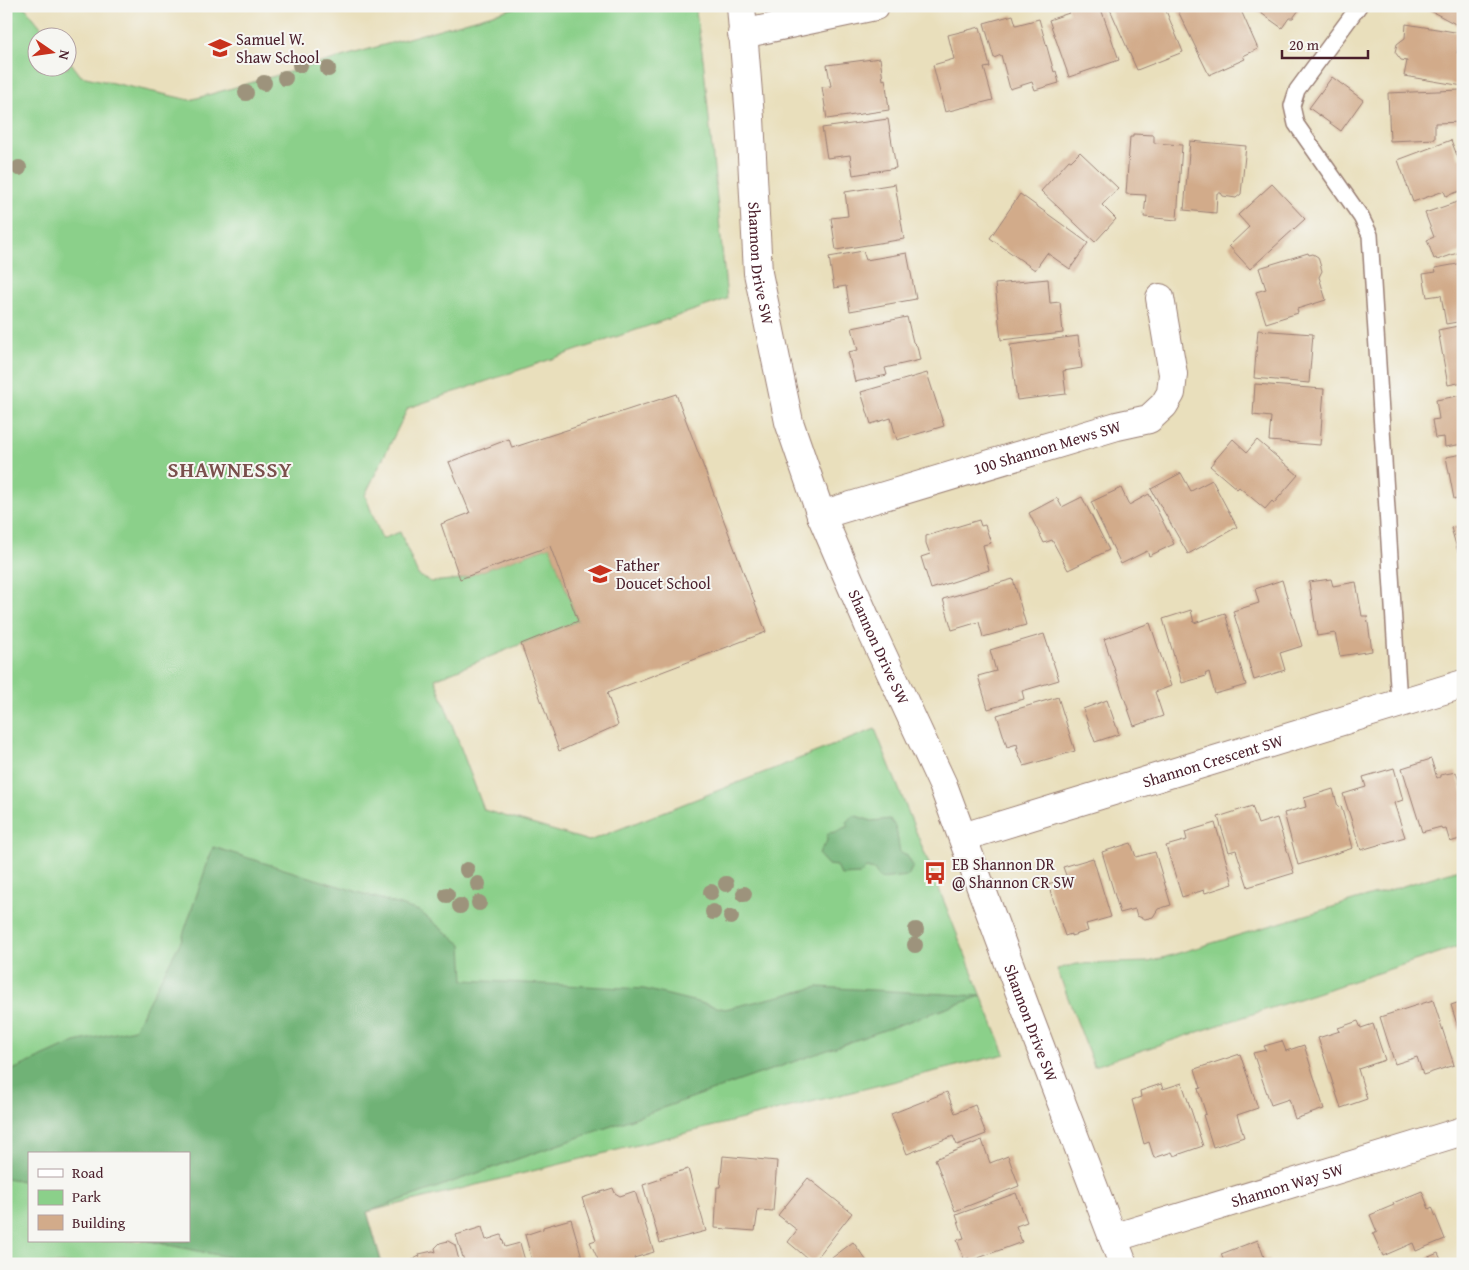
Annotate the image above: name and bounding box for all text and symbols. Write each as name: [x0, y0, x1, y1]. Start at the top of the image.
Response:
place label: Samuel W. Shaw School: [236, 27, 320, 69]
north arrow: [28, 28, 78, 78]
scale bar: [1282, 28, 1368, 60]
text: 20 m: [1289, 34, 1320, 55]
school or university icon: Samuel W. Shaw School: [207, 35, 233, 61]
text: N: [54, 48, 75, 62]
street label: Shannon Drive SW: [742, 201, 780, 327]
street label: 100 Shannon Mews SW: [970, 413, 1124, 481]
district label: SHAWNESSY: [168, 454, 292, 485]
place label: Father Doucet School: [616, 553, 711, 595]
school or university icon: Father Doucet School: [587, 561, 613, 587]
street label: Shannon Drive SW: [843, 585, 916, 708]
street label: Shannon Crescent SW: [1139, 728, 1286, 793]
place label: EB Shannon DR @ Shannon CR SW: [952, 852, 1075, 894]
bus stop icon: EB Shannon DR @ Shannon CR SW: [922, 860, 948, 886]
street label: Shannon Drive SW: [998, 961, 1064, 1085]
legend: [28, 1152, 190, 1242]
street label: Shannon Way SW: [1228, 1156, 1347, 1213]
text: Road: [72, 1162, 103, 1183]
text: Park: [72, 1186, 101, 1207]
text: Building: [72, 1212, 126, 1233]

